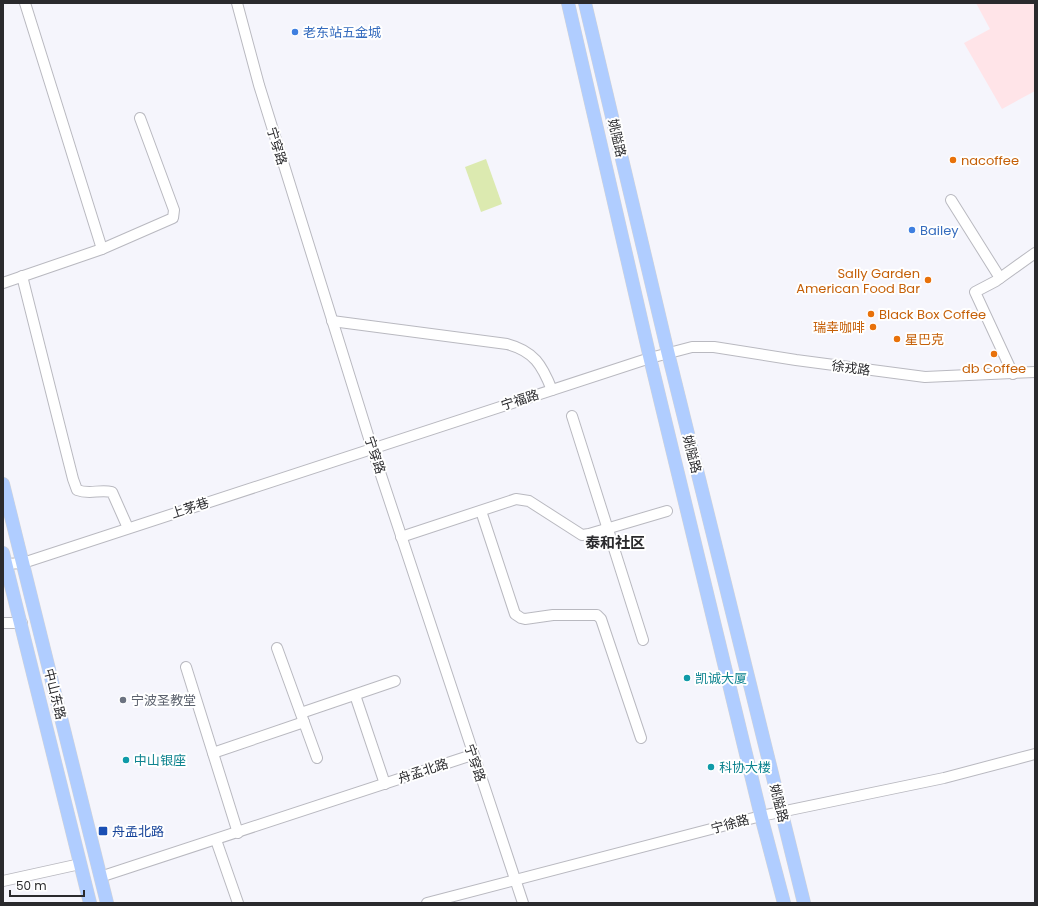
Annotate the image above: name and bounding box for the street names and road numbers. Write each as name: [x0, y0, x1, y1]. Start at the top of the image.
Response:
street label: 姚隘路: [603, 117, 631, 159]
street label: 宁穿路: [262, 125, 292, 167]
street label: 徐戎路: [830, 356, 872, 380]
street label: 宁福路: [499, 385, 541, 415]
street label: 姚隘路: [678, 433, 706, 475]
street label: 宁穿路: [360, 434, 390, 476]
street label: 上茅巷: [169, 493, 211, 523]
street label: 中山东路: [39, 666, 71, 722]
street label: 宁穿路: [460, 741, 490, 785]
street label: 舟孟北路: [395, 754, 451, 788]
street label: 姚隘路: [765, 782, 793, 824]
street label: 宁徐路: [709, 810, 751, 838]

